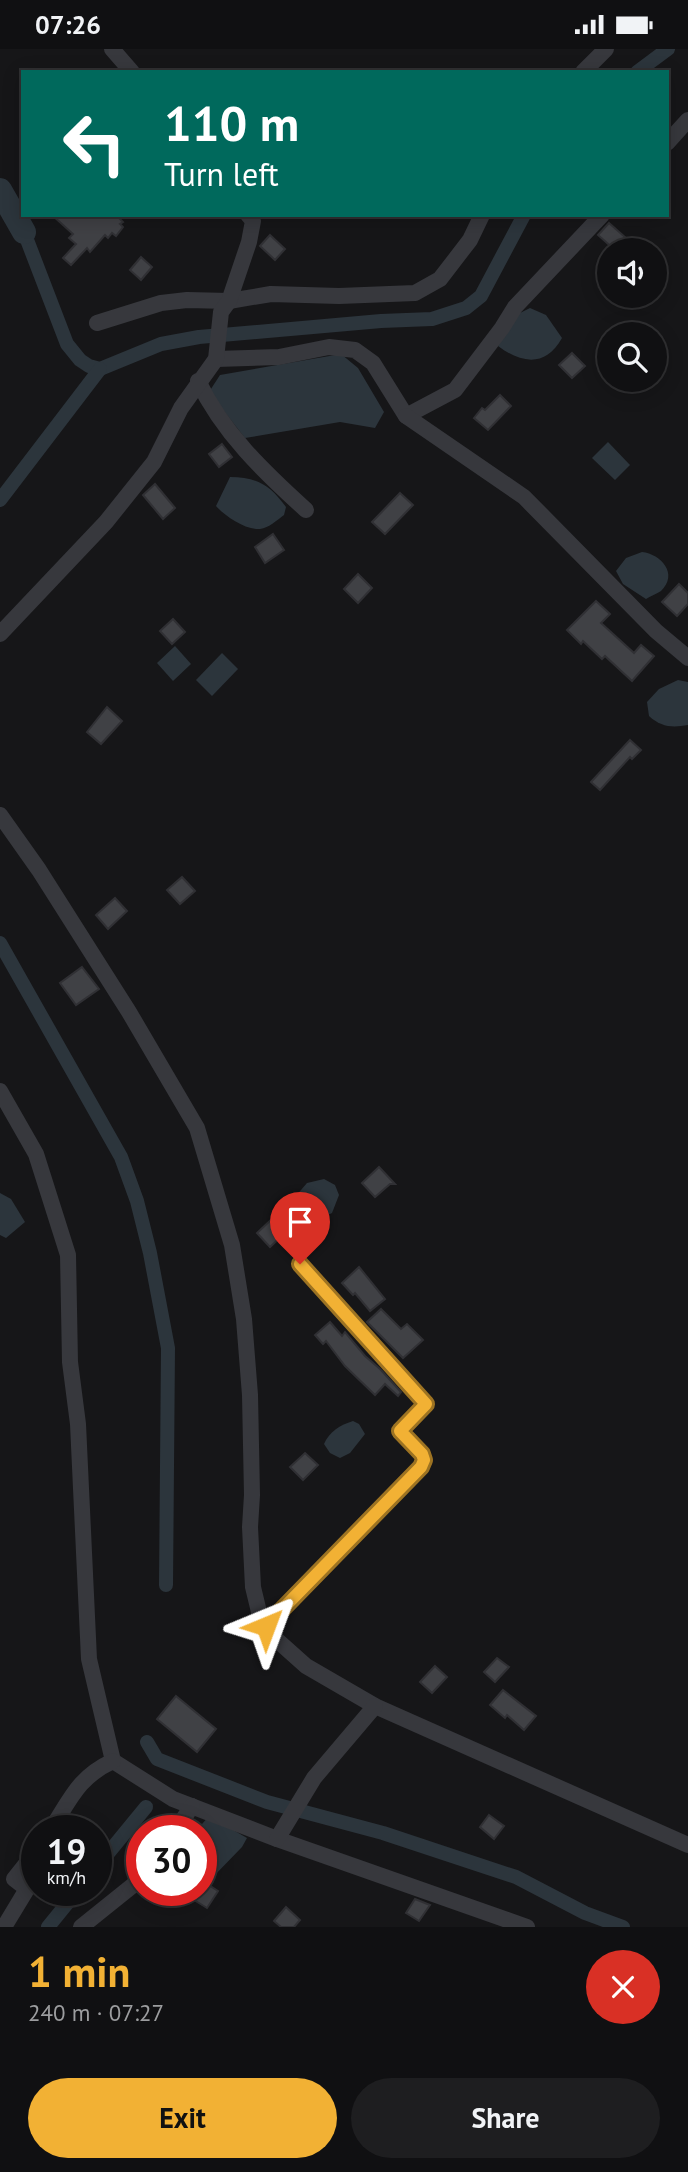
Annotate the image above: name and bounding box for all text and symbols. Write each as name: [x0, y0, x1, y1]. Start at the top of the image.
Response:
text: 07:26: [35, 8, 101, 41]
text: 110 m: [164, 91, 299, 155]
icon: left: [49, 98, 140, 189]
text: Turn left: [164, 153, 279, 195]
map controls: [597, 238, 667, 392]
button: sound: [597, 238, 667, 308]
button: search: [597, 322, 667, 392]
pin: [270, 1192, 330, 1264]
icon: arrive: [281, 1203, 319, 1241]
position arrow: [229, 1589, 303, 1663]
speed limit sign: 30: [126, 1815, 217, 1906]
text: 19: [47, 1828, 86, 1874]
text: km/h: [47, 1866, 86, 1889]
text: 1 min: [28, 1944, 130, 1999]
button: close: [586, 1950, 660, 2024]
text: 240 m · 07:27: [28, 1998, 164, 2027]
button: Exit: [28, 2078, 337, 2158]
button: Share: [351, 2078, 660, 2158]

